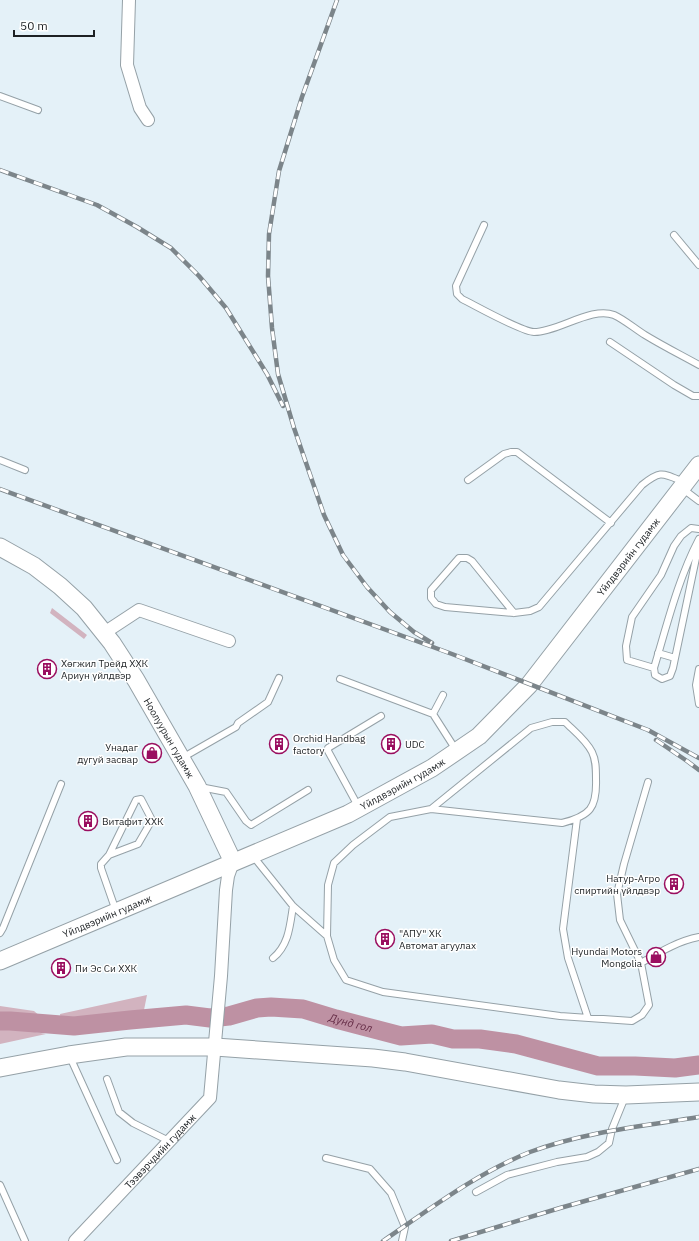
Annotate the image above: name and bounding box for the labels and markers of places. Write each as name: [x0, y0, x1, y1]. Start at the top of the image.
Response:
place label: Хөгжил Трейд ХХК Ариун үйлдвэр: [61, 657, 149, 682]
building icon: Хөгжил Трейд ХХК Ариун үйлдвэр: [36, 658, 58, 680]
place label: Orchid Handbag factory: [293, 732, 366, 757]
building icon: Orchid Handbag factory: [268, 733, 290, 755]
building icon: UDC: [380, 733, 402, 755]
place label: UDC: [405, 738, 425, 751]
place label: Унадаг дугуй засвар: [77, 741, 139, 766]
shop icon: Унадаг дугуй засвар: [141, 742, 163, 764]
building icon: Витафит ХХК: [77, 810, 99, 832]
place label: Витафит ХХК: [102, 815, 164, 828]
place label: Натур-Агро спиртийн үйлдвэр: [574, 872, 660, 897]
building icon: Натур-Агро спиртийн үйлдвэр: [663, 873, 685, 895]
place label: "АПУ" ХК Автомат агуулах: [399, 927, 476, 952]
building icon: "АПУ" ХК Автомат агуулах: [374, 928, 396, 950]
place label: Hyundai Motors Mongolia: [571, 945, 643, 970]
shop icon: Hyundai Motors Mongolia: [645, 946, 667, 968]
building icon: Пи Эс Си ХХК: [50, 957, 72, 979]
place label: Пи Эс Си ХХК: [75, 962, 138, 975]

